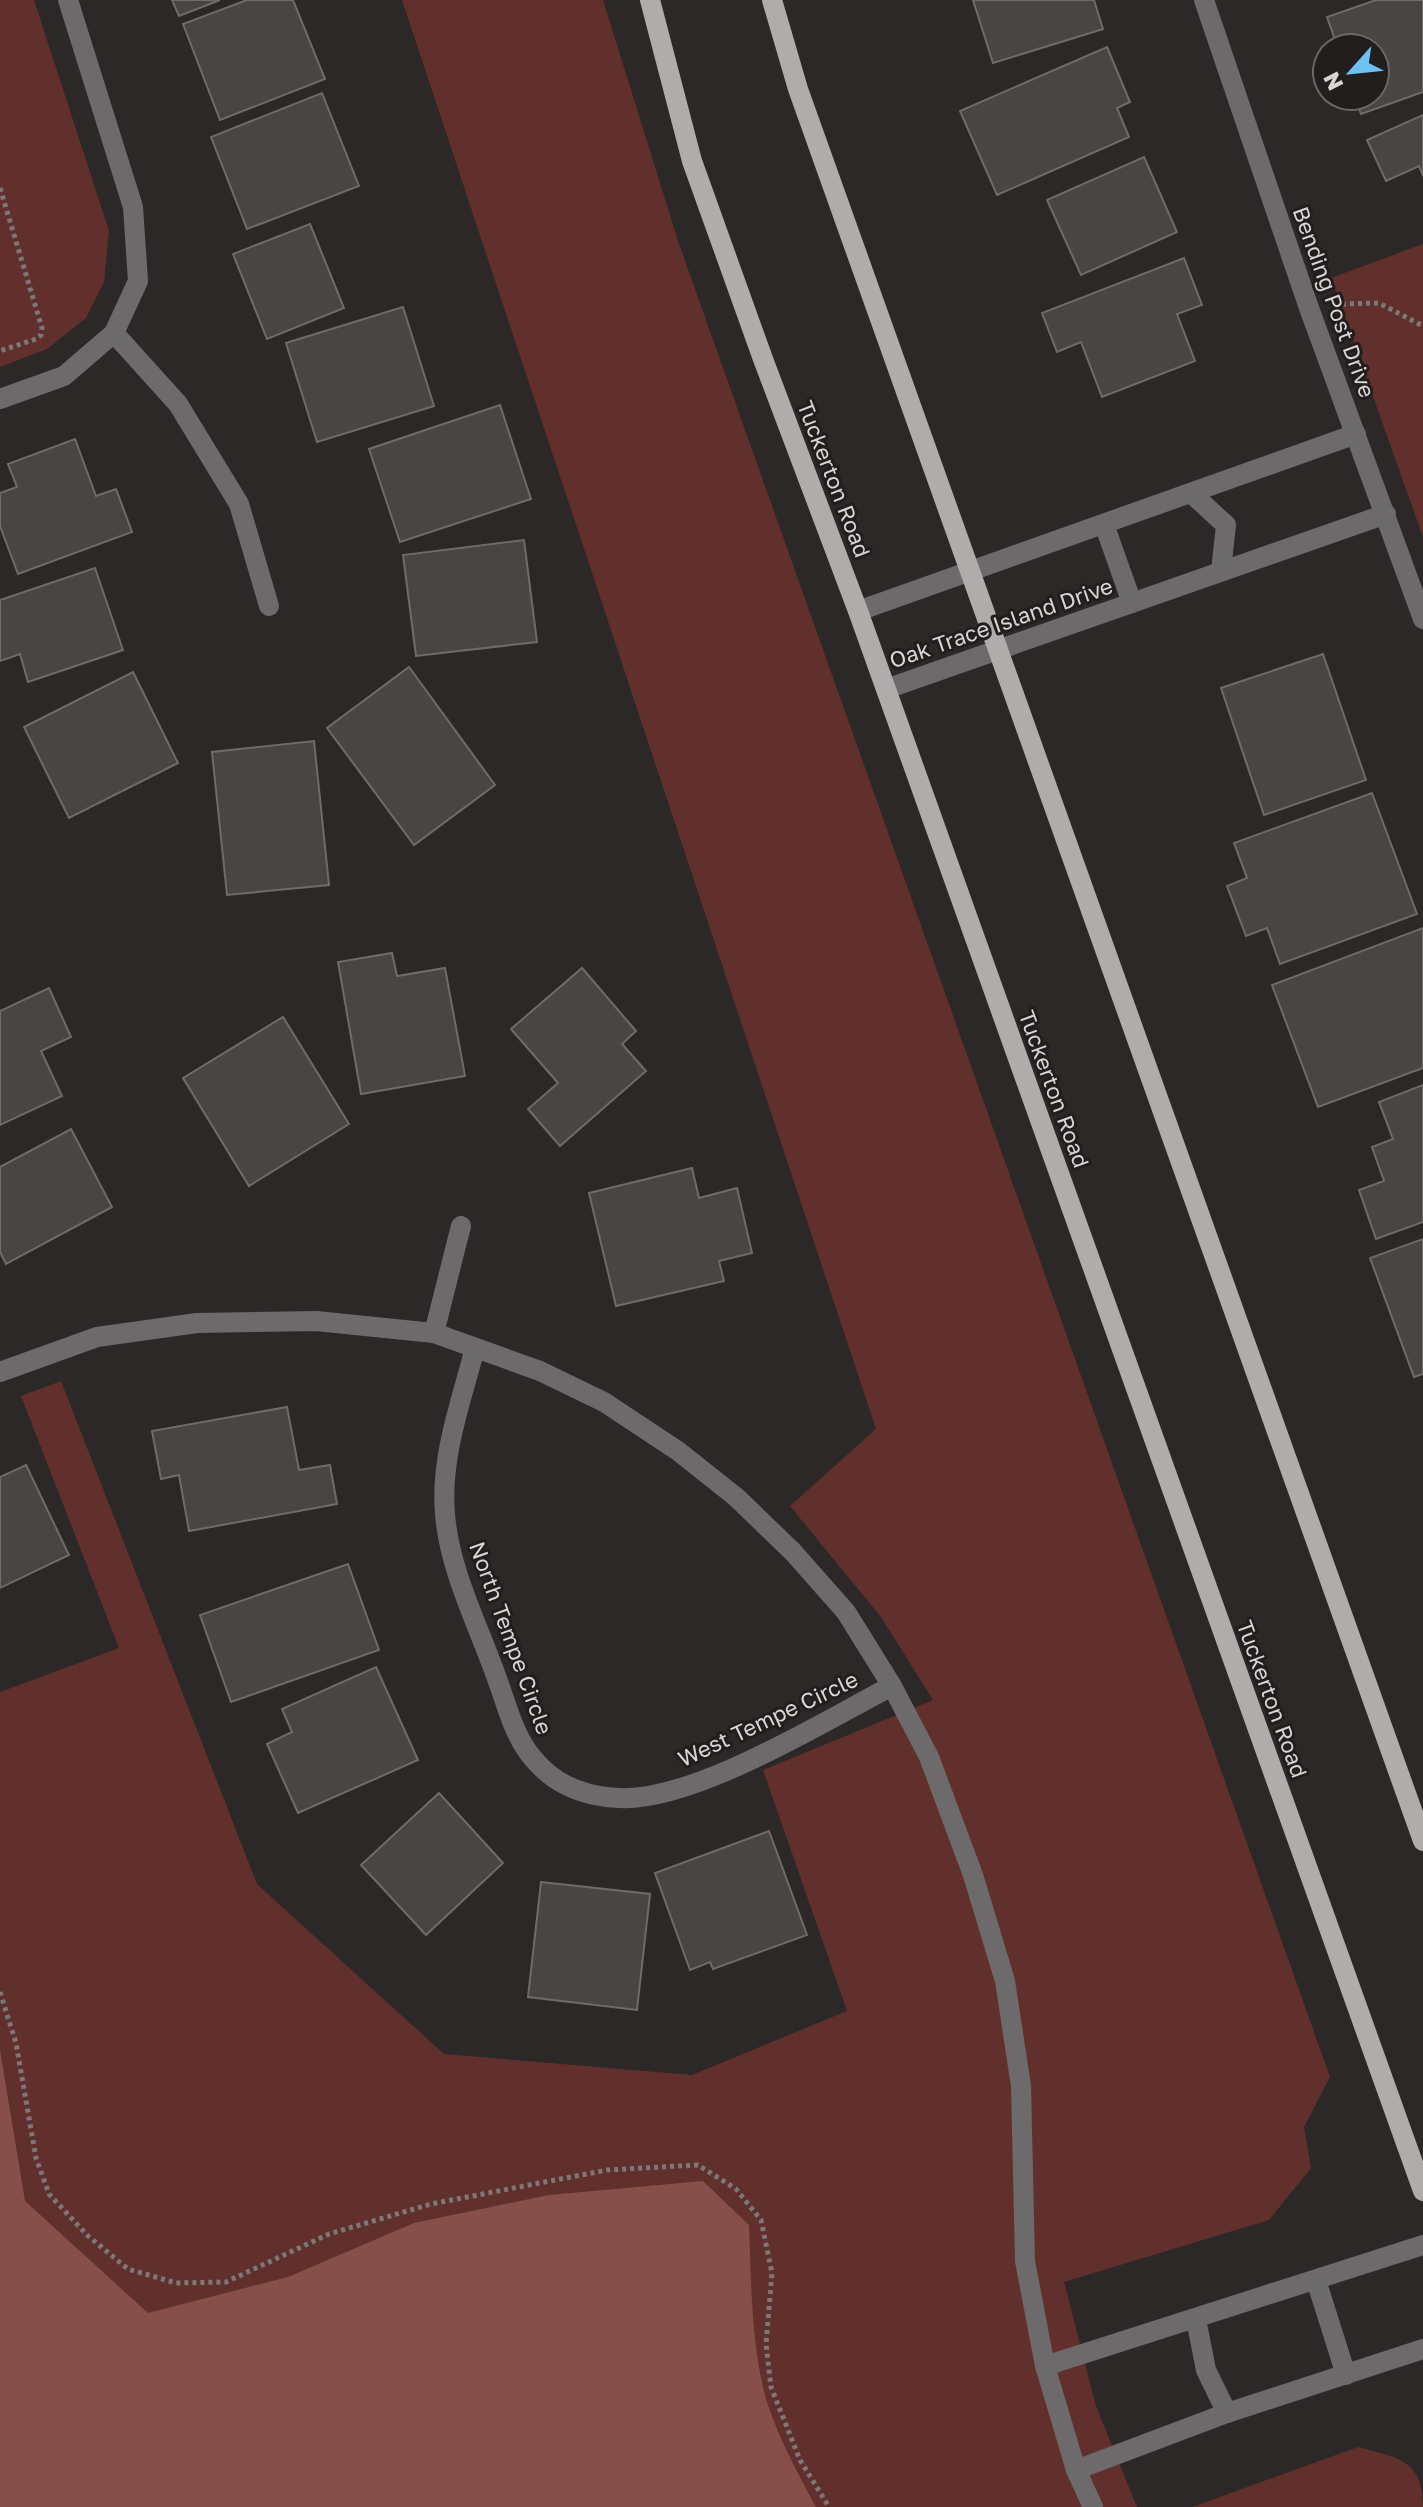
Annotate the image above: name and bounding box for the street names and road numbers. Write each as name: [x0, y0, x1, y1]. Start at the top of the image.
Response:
street label: Bending Post Drive: [1287, 203, 1382, 401]
street label: Tuckerton Road: [792, 397, 877, 561]
street label: Oak Trace Island Drive: [886, 572, 1116, 673]
street label: Tuckerton Road: [1013, 1006, 1095, 1171]
street label: North Tempe Circle: [464, 1538, 559, 1738]
street label: Tuckerton Road: [1231, 1616, 1313, 1781]
street label: West Tempe Circle: [674, 1665, 862, 1772]

